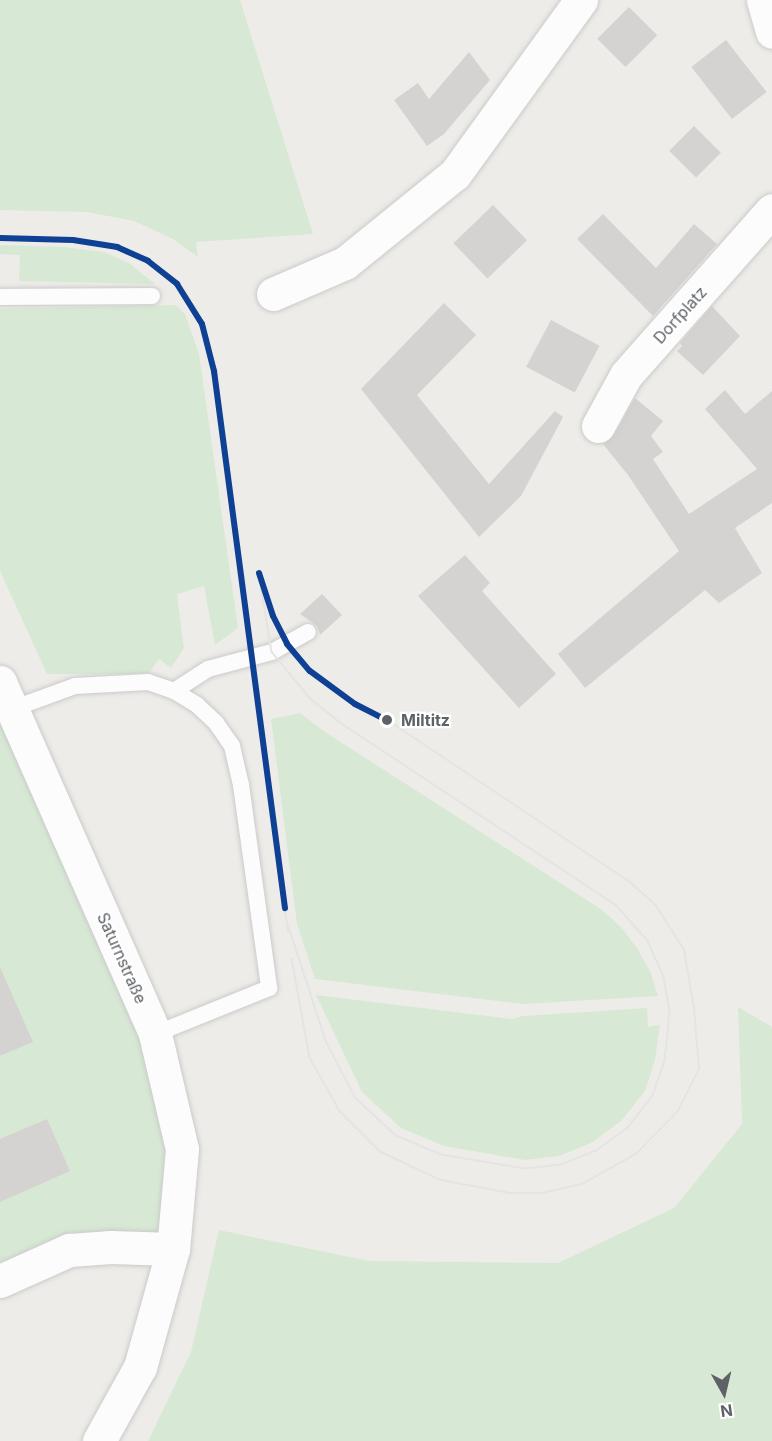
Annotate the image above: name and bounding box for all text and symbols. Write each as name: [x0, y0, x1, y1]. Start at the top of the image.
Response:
street label: Dorfplatz: [649, 283, 711, 347]
place label: Miltitz: [401, 710, 450, 730]
marker: Miltitz: [378, 711, 396, 729]
street label: Saturnstraße: [93, 910, 151, 1006]
north arrow: [694, 1363, 754, 1423]
text: N: [719, 1400, 734, 1422]

